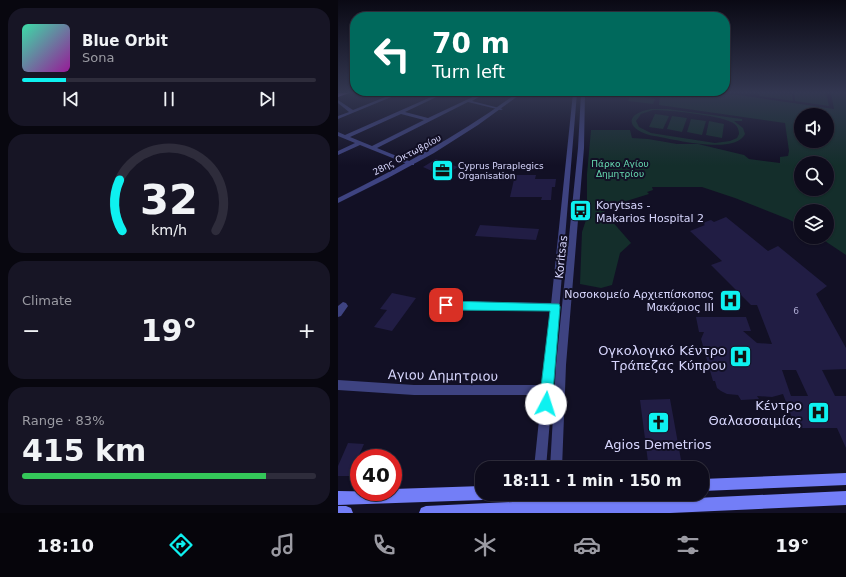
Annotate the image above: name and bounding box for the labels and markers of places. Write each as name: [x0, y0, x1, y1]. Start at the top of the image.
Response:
office icon: Cyprus Paraplegics Organisation: [429, 158, 455, 184]
place label: Cyprus Paraplegics Organisation: [458, 161, 544, 181]
bus stop icon: Korytsas - Makarios Hospital 2: [567, 198, 593, 224]
place label: Korytsas - Makarios Hospital 2: [596, 199, 704, 225]
hospital icon: Νοσοκομείο Αρχιεπίσκοπος Μακάριος ΙΙΙ: [717, 287, 743, 313]
pin: [429, 288, 463, 322]
place label: Νοσοκομείο Αρχιεπίσκοπος Μακάριος ΙΙΙ: [564, 288, 714, 314]
place label: Ογκολογικό Κέντρο Τράπεζας Κύπρου: [598, 343, 726, 373]
hospital icon: Ογκολογικό Κέντρο Τράπεζας Κύπρου: [728, 344, 754, 370]
place label: Κέντρο Θαλασσαιμίας: [709, 398, 802, 428]
hospital icon: Κέντρο Θαλασσαιμίας: [805, 399, 831, 425]
church icon: Agios Demetrios: [645, 409, 671, 435]
place label: Agios Demetrios: [604, 437, 712, 452]

